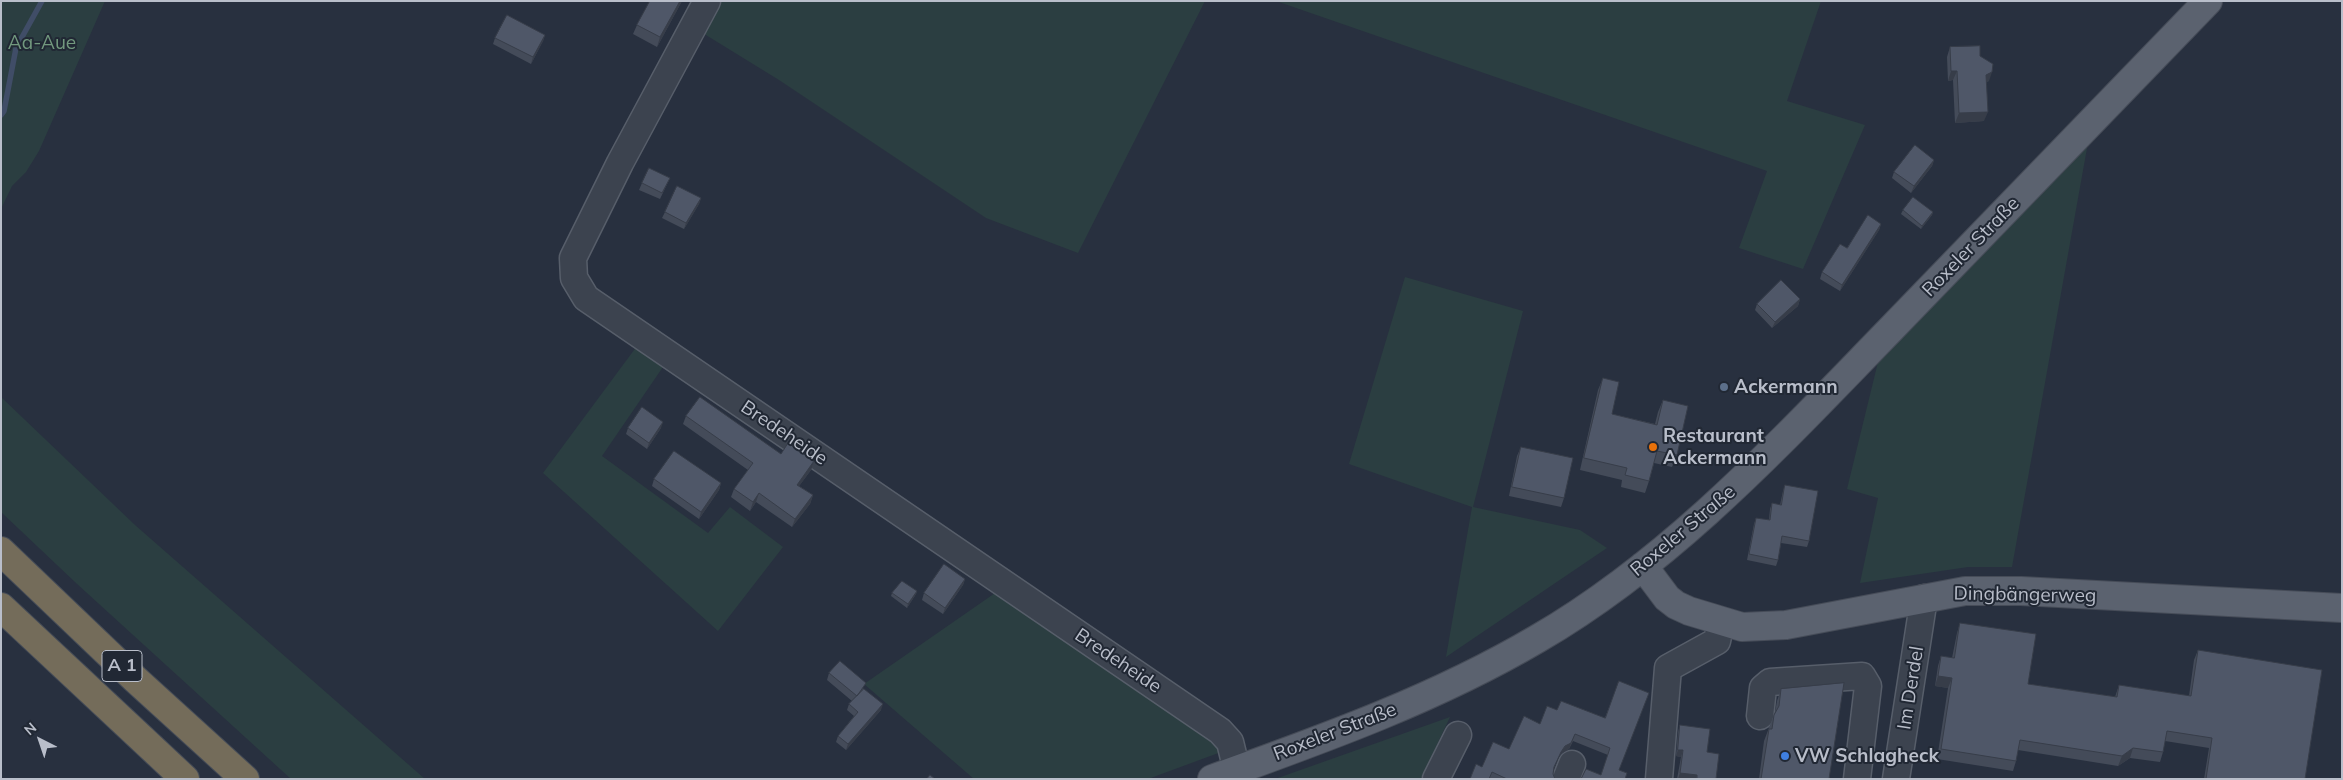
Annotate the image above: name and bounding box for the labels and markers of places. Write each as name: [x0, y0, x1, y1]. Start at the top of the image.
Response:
place label: Ackermann: [1734, 376, 1838, 398]
marker: Ackermann: [1718, 381, 1730, 393]
place label: Restaurant Ackermann: [1663, 425, 1767, 469]
marker: Restaurant Ackermann: [1647, 441, 1659, 453]
place label: VW Schlagheck: [1795, 745, 1939, 767]
marker: VW Schlagheck: [1779, 750, 1791, 762]

